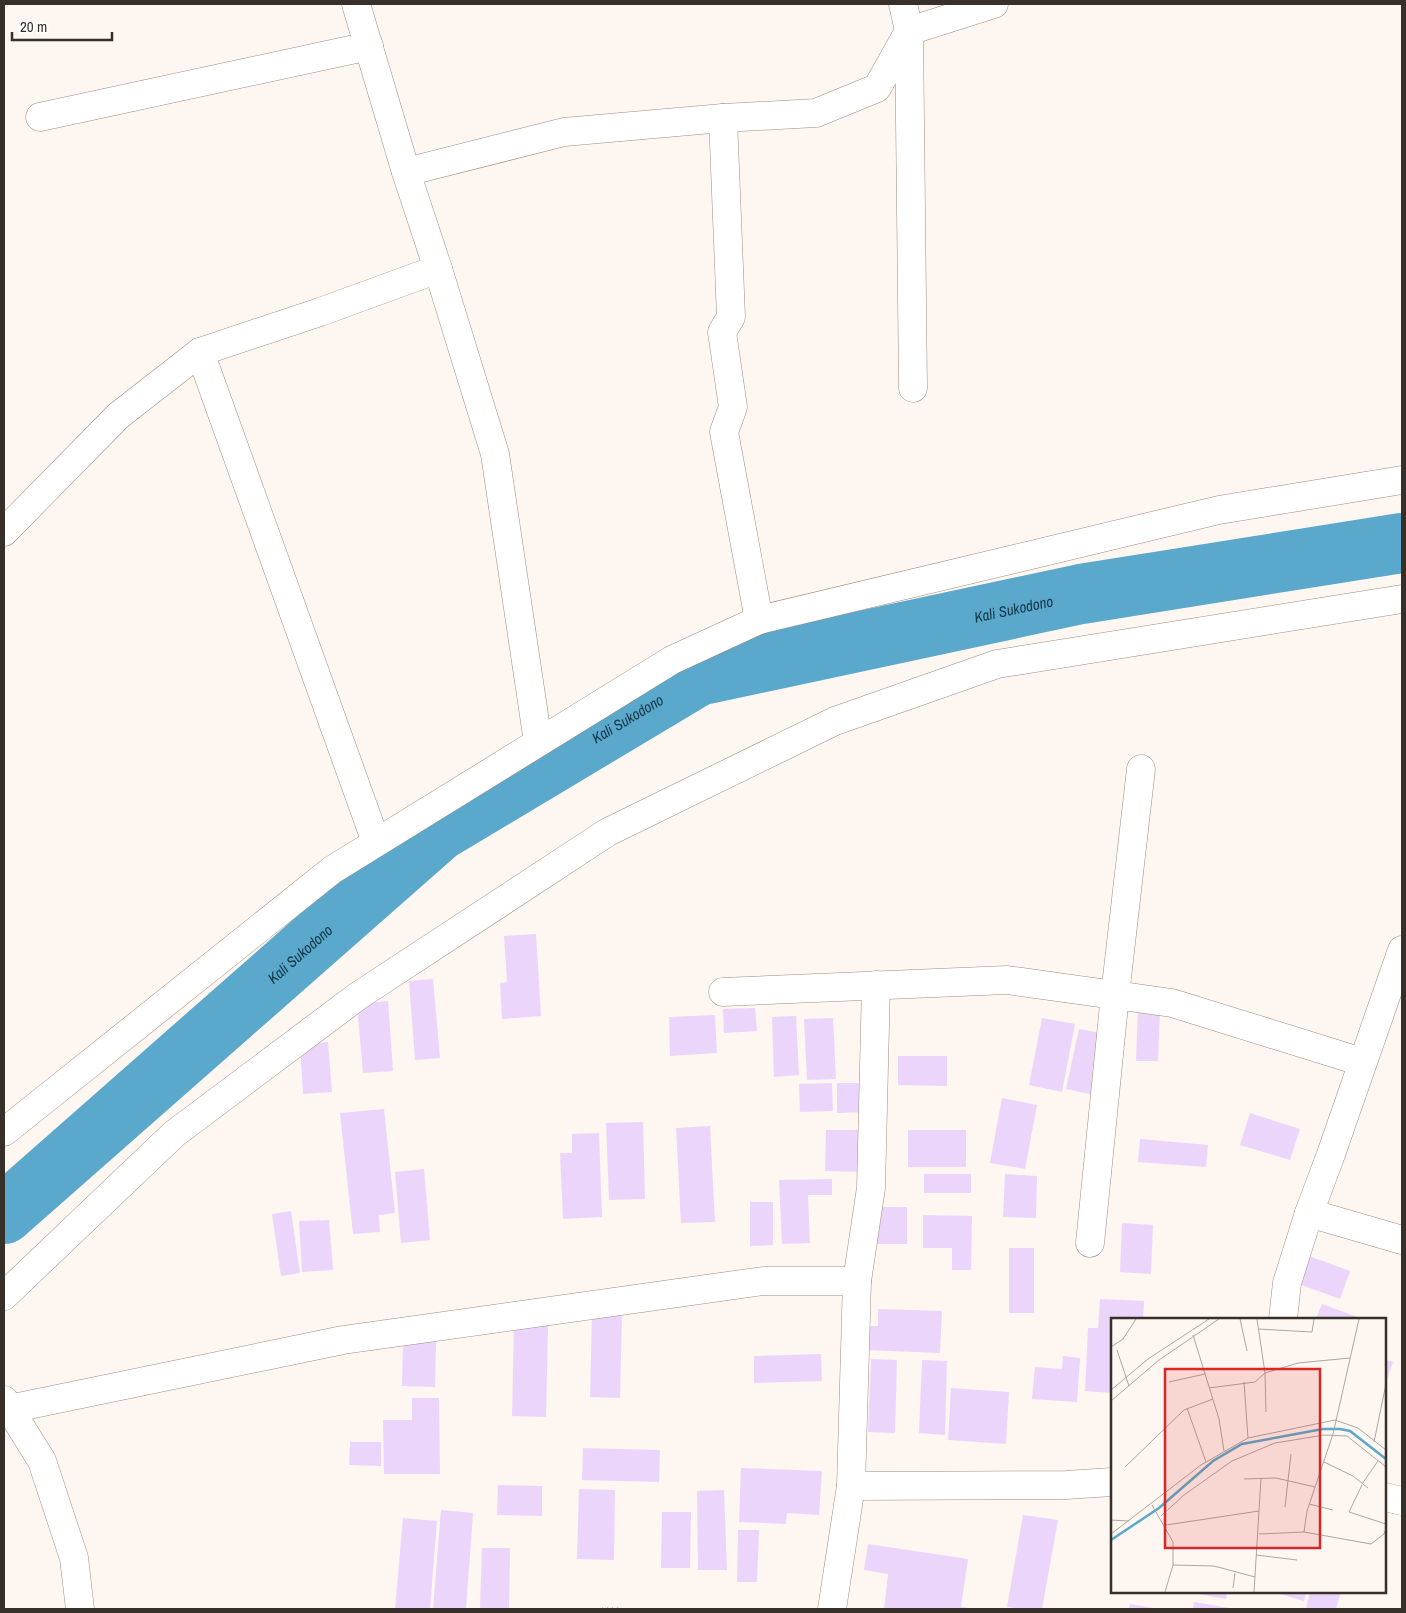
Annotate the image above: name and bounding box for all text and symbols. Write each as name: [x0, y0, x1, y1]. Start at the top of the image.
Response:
scale bar: [12, 10, 112, 42]
text: 20 m: [20, 16, 47, 37]
water label: Kali Sukodono: [972, 590, 1055, 627]
water label: Kali Sukodono: [588, 689, 667, 748]
water label: Kali Sukodono: [263, 919, 337, 988]
inset map: [1111, 1318, 1386, 1593]

